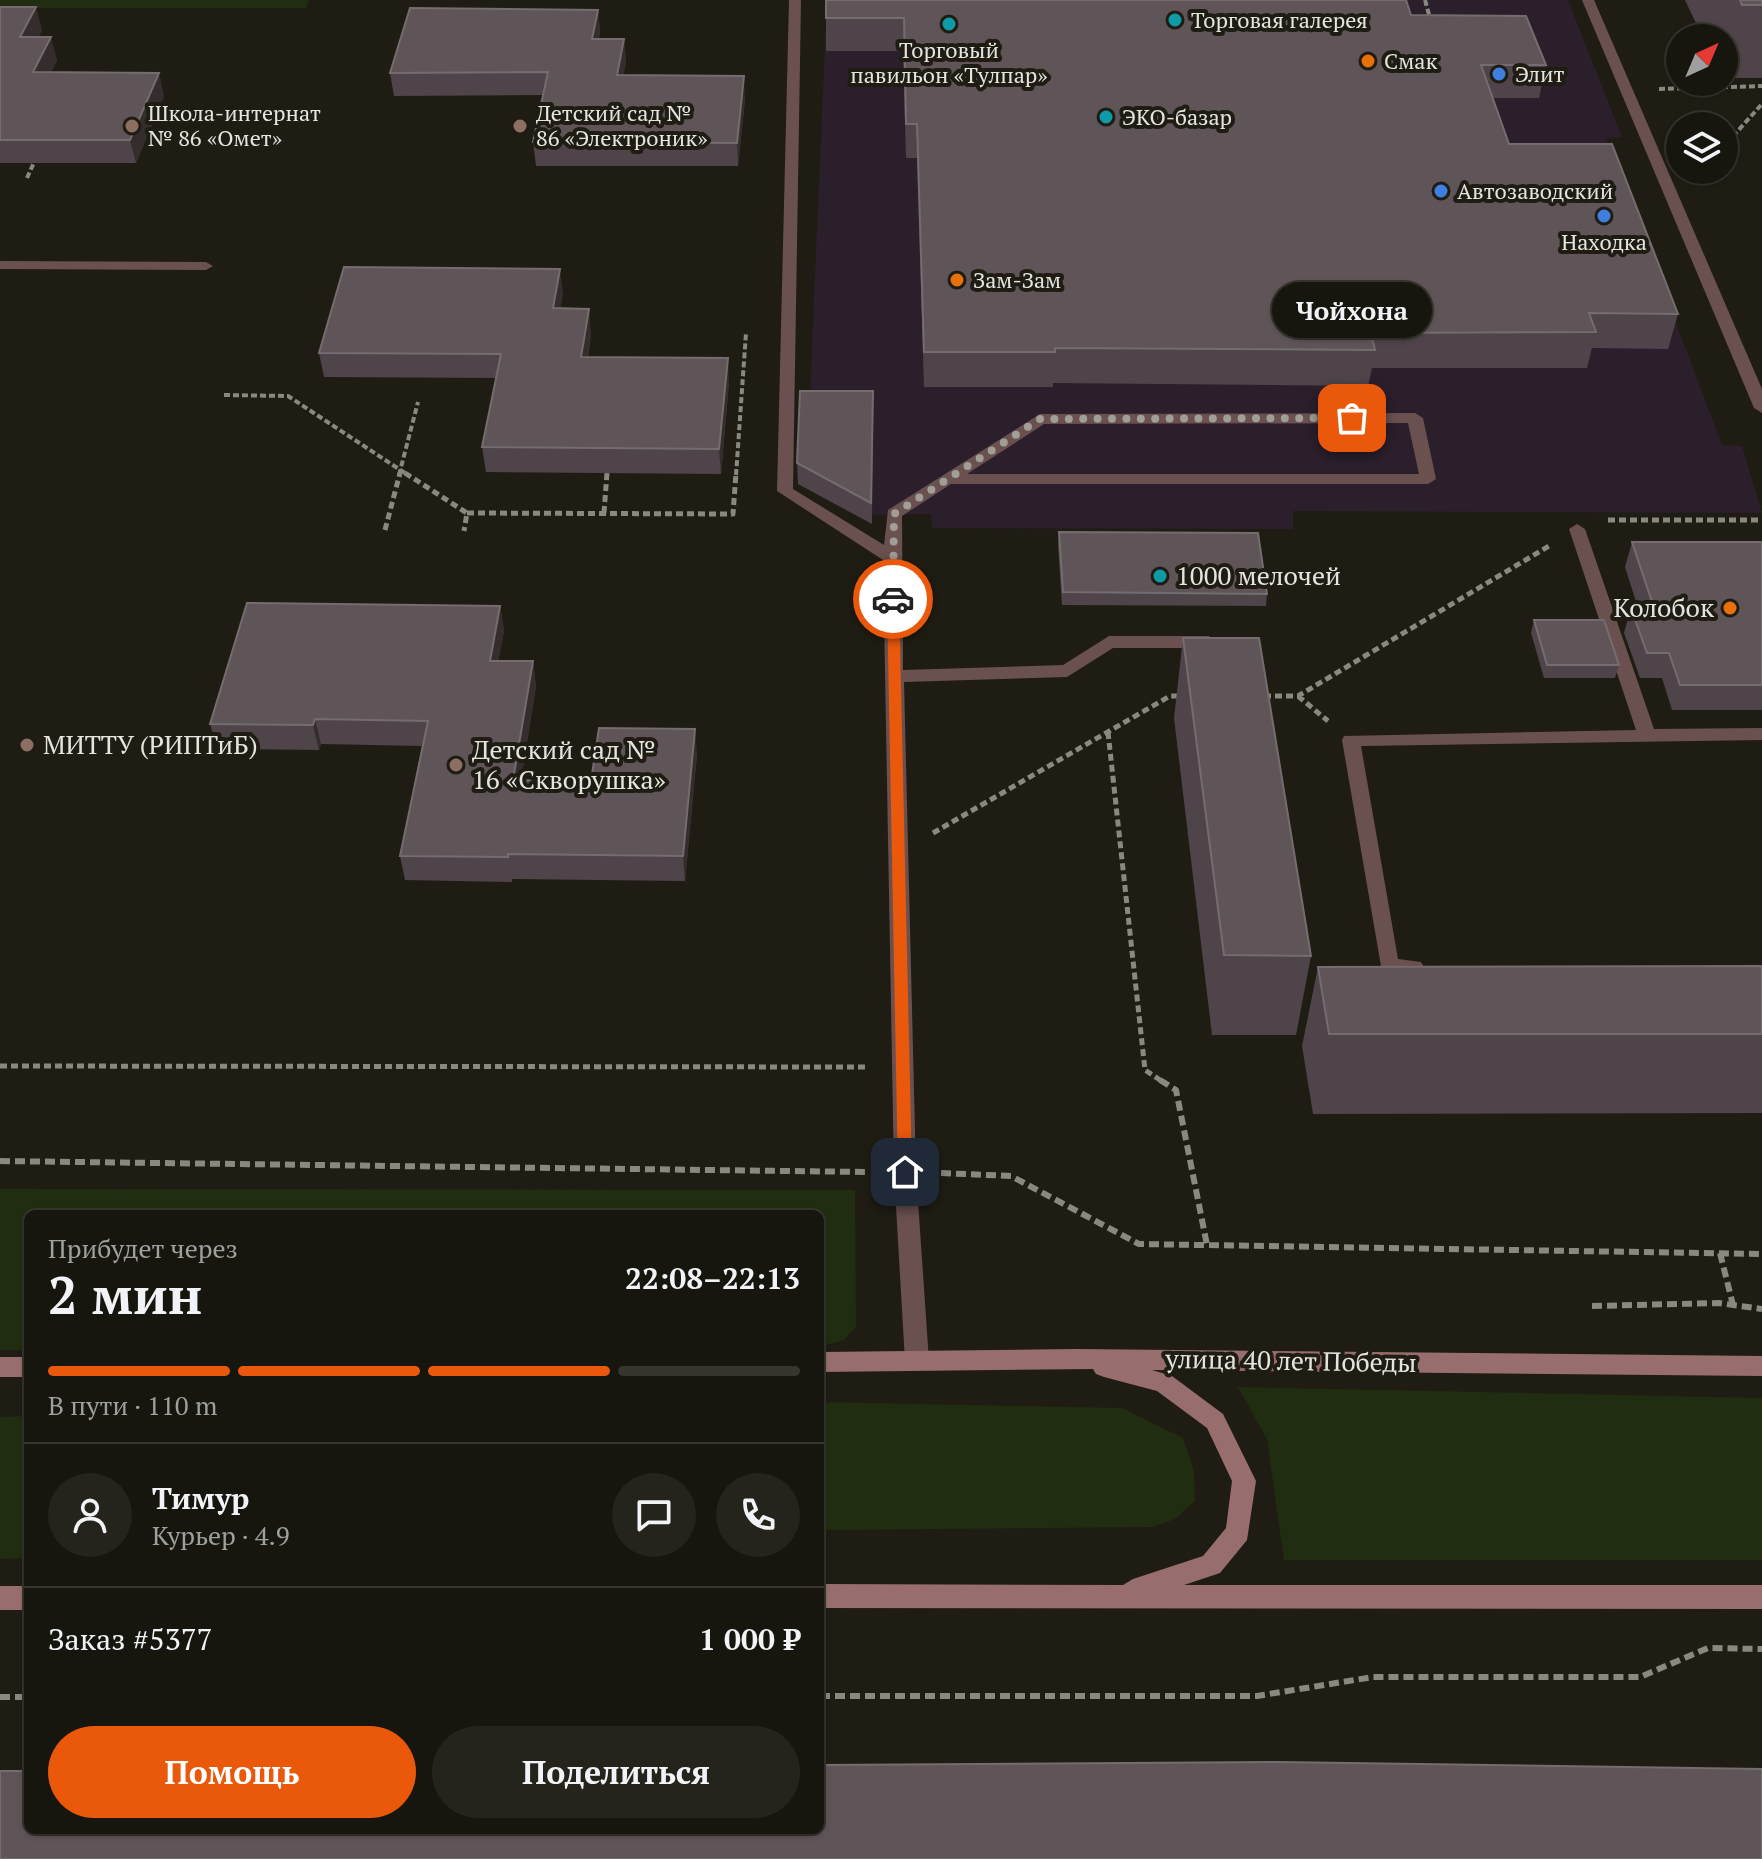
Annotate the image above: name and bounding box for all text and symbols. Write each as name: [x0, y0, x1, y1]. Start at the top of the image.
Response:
place label: Торговая галерея: [1191, 5, 1368, 34]
marker: Торговая галерея: [1166, 11, 1184, 29]
marker: Торговый павильон «Тулпар»: [940, 15, 958, 33]
north arrow: [1666, 24, 1738, 96]
map controls: [1666, 24, 1738, 184]
place label: Торговый павильон «Тулпар»: [850, 35, 1048, 89]
place label: Смак: [1384, 46, 1437, 75]
marker: Смак: [1359, 52, 1377, 70]
place label: Элит: [1515, 59, 1564, 88]
marker: Элит: [1490, 65, 1508, 83]
place label: Школа-интернат № 86 «Омет»: [148, 98, 321, 152]
place label: Детский сад № 86 «Электроник»: [536, 98, 708, 152]
place label: ЭКО-базар: [1122, 102, 1232, 131]
marker: ЭКО-базар: [1097, 108, 1115, 126]
button: layers: [1666, 112, 1738, 184]
marker: Школа-интернат № 86 «Омет»: [123, 117, 141, 135]
marker: Детский сад № 86 «Электроник»: [511, 117, 529, 135]
place label: Автозаводский: [1457, 176, 1613, 205]
marker: Автозаводский: [1432, 182, 1450, 200]
marker: Находка: [1595, 207, 1613, 225]
place label: Находка: [1561, 227, 1647, 256]
place label: Зам-Зам: [973, 265, 1061, 294]
marker: Зам-Зам: [948, 271, 966, 289]
callout: Чойхона: [1272, 282, 1432, 338]
text: Чойхона: [1296, 293, 1408, 327]
pin: [1318, 384, 1386, 452]
icon: bag: [1330, 396, 1374, 440]
place label: 1000 мелочей: [1176, 558, 1341, 592]
courier: [853, 559, 933, 639]
marker: 1000 мелочей: [1151, 567, 1169, 585]
icon: car: [871, 577, 915, 621]
place label: Колобок: [1613, 590, 1715, 624]
marker: Колобок: [1721, 599, 1739, 617]
place label: МИТТУ (РИПТиБ): [43, 727, 258, 761]
place label: Детский сад № 16 «Скворушка»: [472, 732, 666, 796]
marker: МИТТУ (РИПТиБ): [18, 736, 36, 754]
marker: Детский сад № 16 «Скворушка»: [447, 756, 465, 774]
pin: [871, 1138, 939, 1206]
icon: home: [883, 1150, 927, 1194]
text: Прибудет через: [48, 1231, 238, 1265]
text: 22:08–22:13: [625, 1258, 800, 1298]
text: 2 мин: [48, 1260, 202, 1329]
street label: улица 40 лет Победы: [1164, 1341, 1417, 1379]
text: В пути · 110 m: [48, 1388, 217, 1422]
button: person: [48, 1473, 132, 1557]
button: chat: [612, 1473, 696, 1557]
button: phone: [716, 1473, 800, 1557]
text: Тимур: [152, 1478, 249, 1518]
text: Курьер · 4.9: [152, 1518, 290, 1552]
text: Заказ #5377: [48, 1619, 213, 1659]
text: 1 000 ₽: [699, 1619, 800, 1659]
button: Помощь: [48, 1726, 416, 1818]
button: Поделиться: [432, 1726, 800, 1818]

